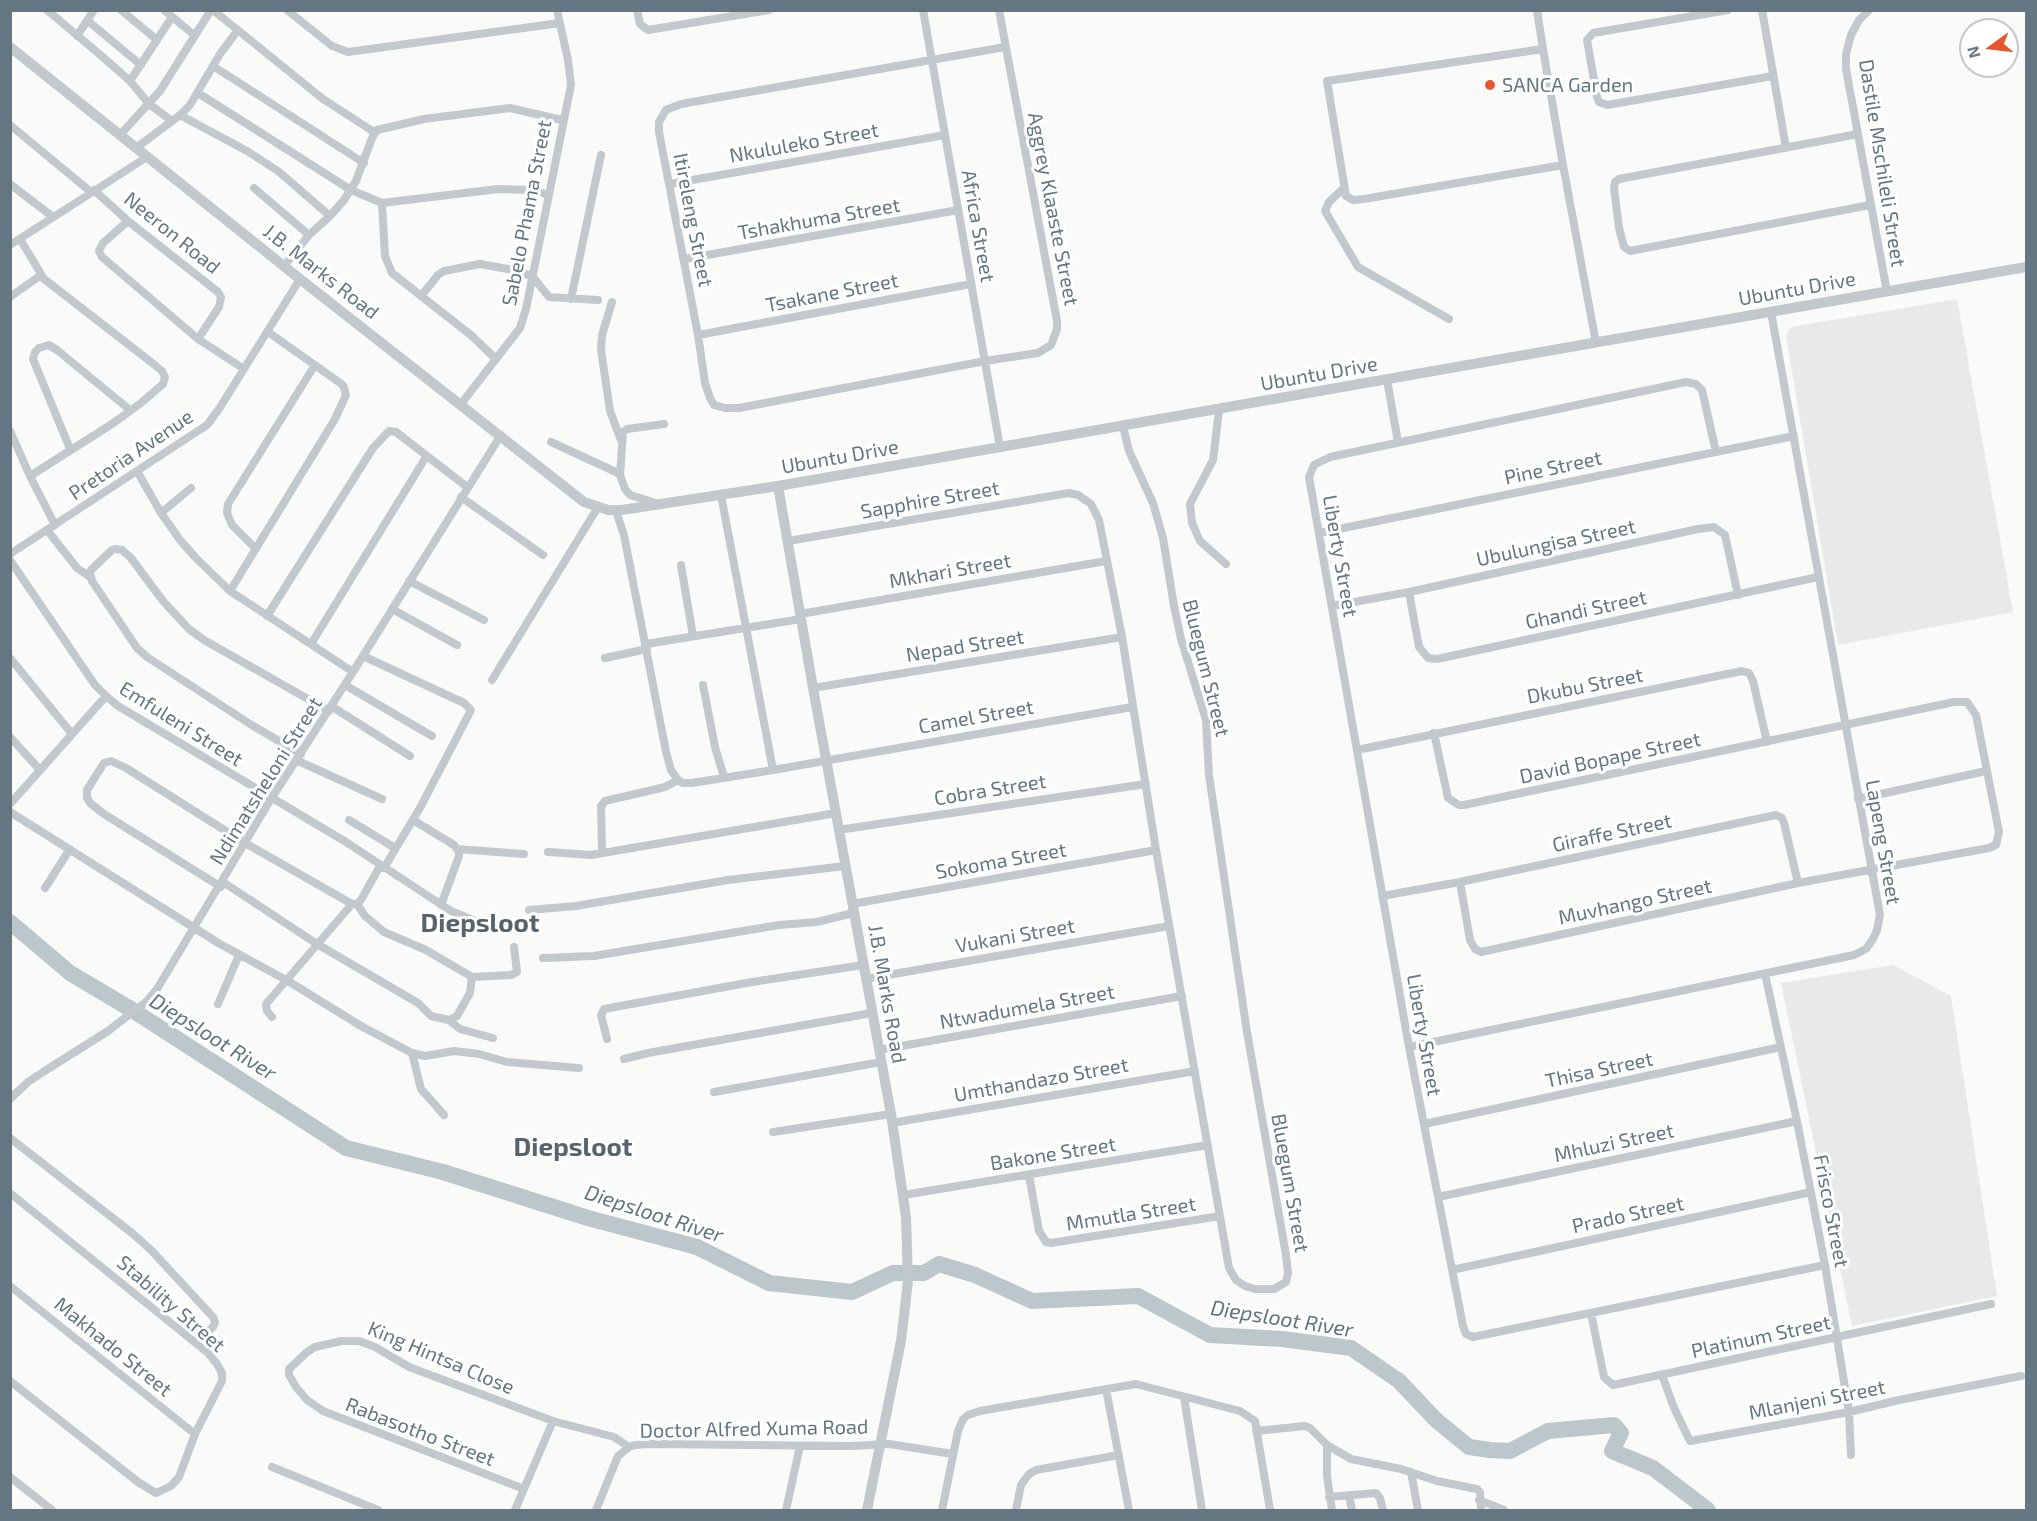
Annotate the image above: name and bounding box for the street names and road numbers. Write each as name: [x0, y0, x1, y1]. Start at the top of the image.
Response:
street label: Dastile Mschileli Street: [1854, 58, 1910, 268]
street label: Aggrey Klaaste Street: [1022, 110, 1084, 308]
street label: Sabelo Phama Street: [497, 118, 557, 308]
street label: Nkululeko Street: [728, 118, 880, 168]
street label: Itireleng Street: [668, 151, 718, 289]
street label: Africa Street: [956, 168, 1000, 284]
street label: Neeron Road: [119, 187, 225, 279]
street label: Tshakhuma Street: [736, 193, 902, 245]
street label: J.B. Marks Road: [258, 219, 384, 325]
street label: Ubuntu Drive: [1736, 267, 1858, 311]
street label: Tsakane Street: [764, 268, 900, 318]
street label: Ubuntu Drive: [1258, 352, 1380, 396]
street label: Pretoria Avenue: [64, 405, 198, 505]
street label: Ubuntu Drive: [779, 435, 901, 479]
street label: Pine Street: [1502, 446, 1604, 490]
street label: Sapphire Street: [859, 476, 1001, 524]
street label: Liberty Street: [1317, 493, 1363, 619]
street label: Ubulungisa Street: [1474, 514, 1638, 572]
street label: Mkhari Street: [887, 548, 1013, 594]
street label: Ghandi Street: [1523, 585, 1649, 635]
street label: Bluegum Street: [1177, 597, 1235, 739]
street label: Nepad Street: [904, 625, 1026, 667]
street label: Dkubu Street: [1525, 663, 1645, 709]
street label: Emfuleni Street: [115, 676, 247, 772]
street label: Ndimatsheloni Street: [205, 693, 327, 869]
street label: Camel Street: [916, 695, 1036, 739]
street label: David Bopape Street: [1517, 727, 1703, 789]
street label: Cobra Street: [932, 769, 1048, 811]
street label: Lapeng Street: [1860, 778, 1906, 906]
street label: Giraffe Street: [1550, 809, 1674, 857]
street label: Sokoma Street: [934, 838, 1068, 884]
street label: Muvhango Street: [1556, 874, 1714, 930]
street label: Vukani Street: [953, 914, 1077, 958]
street label: J.B. Marks Road: [863, 923, 911, 1065]
street label: Liberty Street: [1401, 972, 1447, 1098]
street label: Ntwadumela Street: [938, 980, 1116, 1034]
street label: Thisa Street: [1543, 1047, 1655, 1093]
street label: Umthandazo Street: [952, 1053, 1130, 1107]
street label: Bluegum Street: [1266, 1112, 1314, 1254]
street label: Mhluzi Street: [1552, 1119, 1676, 1167]
street label: Bakone Street: [988, 1132, 1118, 1176]
street label: Frisco Street: [1808, 1152, 1854, 1270]
street label: Prado Street: [1570, 1191, 1686, 1239]
street label: Mmutla Street: [1064, 1192, 1198, 1236]
street label: Stability Street: [112, 1251, 230, 1357]
street label: Makhado Street: [49, 1292, 177, 1402]
street label: Platinum Street: [1689, 1311, 1833, 1363]
street label: King Hintsa Close: [364, 1316, 518, 1400]
street label: Mlanjeni Street: [1747, 1375, 1887, 1425]
street label: Rabasotho Street: [342, 1393, 498, 1471]
street label: Doctor Alfred Xuma Road: [639, 1415, 869, 1443]

